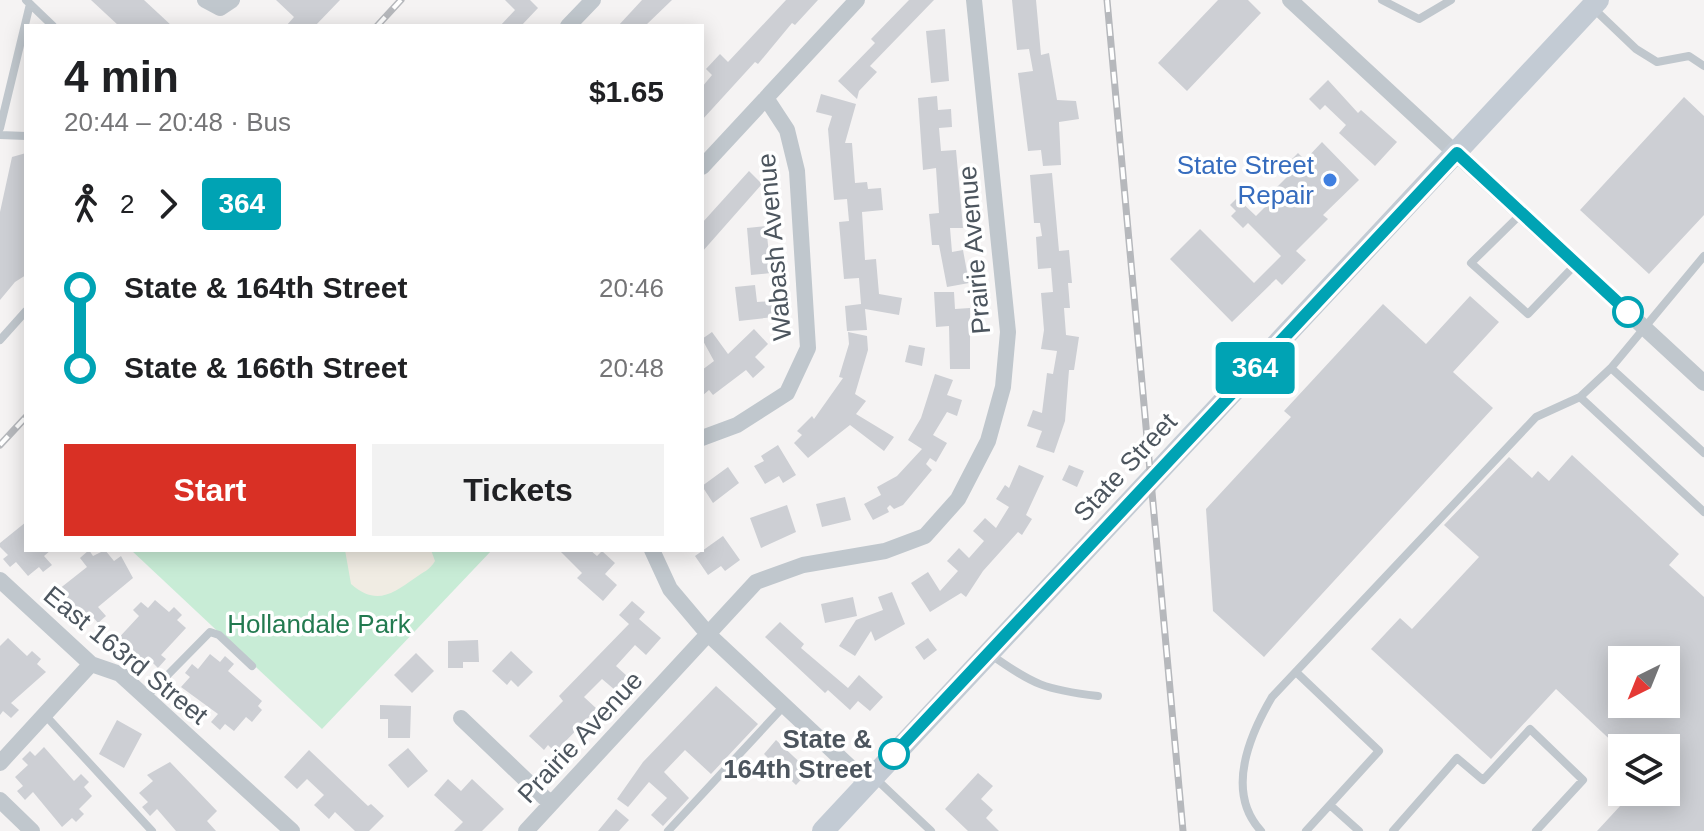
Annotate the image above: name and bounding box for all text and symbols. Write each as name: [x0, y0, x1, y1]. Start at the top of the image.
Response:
text: 4 min: [64, 52, 179, 101]
text: $1.65: [589, 75, 664, 108]
text: 20:44 – 20:48 · Bus: [64, 107, 291, 137]
place label: State Street Repair: [1177, 150, 1315, 210]
street label: Wabash Avenue: [751, 152, 797, 342]
street label: Prairie Avenue: [952, 165, 996, 335]
marker: State Street Repair: [1321, 171, 1339, 189]
icon: walk: [64, 182, 108, 226]
icon: forward: [146, 182, 190, 226]
text: 364: [218, 188, 265, 219]
text: 2: [120, 189, 134, 219]
text: State & 164th Street: [124, 271, 407, 304]
text: 20:46: [599, 273, 664, 303]
unlabelled marker: [1613, 297, 1643, 327]
line badge: 364: [1209, 342, 1301, 394]
text: State & 166th Street: [124, 351, 407, 384]
text: 364: [1232, 352, 1278, 383]
text: 20:48: [599, 353, 664, 383]
street label: State Street: [1067, 406, 1183, 527]
button: Start: [64, 444, 356, 536]
button: Tickets: [372, 444, 664, 536]
street label: East 163rd Street: [38, 580, 215, 731]
park label: Hollandale Park: [227, 609, 412, 639]
north arrow: [1608, 646, 1680, 718]
map controls: [1608, 646, 1680, 806]
street label: Prairie Avenue: [512, 665, 648, 809]
place label: State & 164th Street: [723, 724, 872, 784]
button: layers: [1608, 734, 1680, 806]
marker: State & 164th Street: [879, 739, 909, 769]

